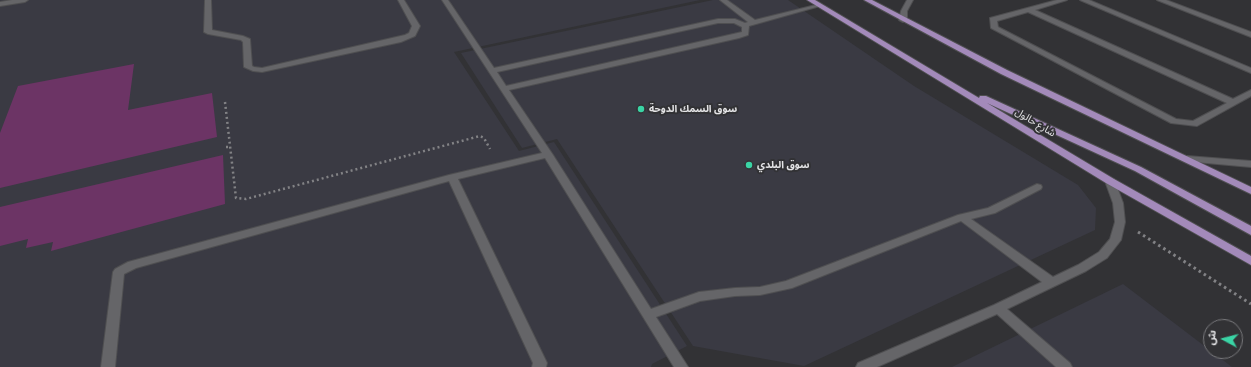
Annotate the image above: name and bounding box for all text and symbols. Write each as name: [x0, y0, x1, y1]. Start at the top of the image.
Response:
place label: سوق السمك الدوحة: [649, 103, 737, 115]
marker: سوق السمك الدوحة: [636, 104, 646, 114]
street label: شارع حالول: [1013, 106, 1057, 140]
place label: سوق البلدي: [757, 159, 809, 171]
marker: سوق البلدي: [744, 160, 754, 170]
north arrow: [1203, 319, 1243, 359]
text: ش: [1204, 329, 1219, 346]

